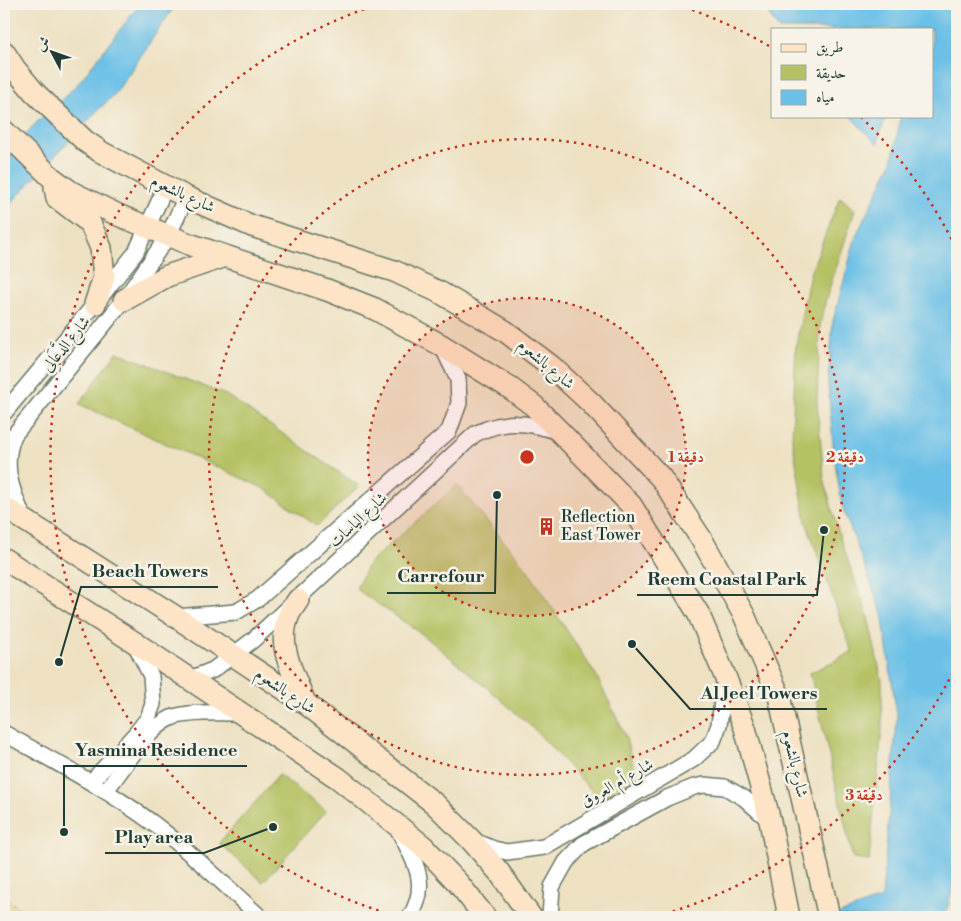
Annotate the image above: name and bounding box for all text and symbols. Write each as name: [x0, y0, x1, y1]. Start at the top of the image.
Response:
north arrow: [28, 28, 78, 78]
legend: [771, 28, 934, 118]
text: ش: [32, 33, 54, 55]
text: طريق: [816, 38, 843, 57]
text: حديقة: [816, 64, 846, 83]
text: مياه: [816, 88, 834, 107]
street label: شارع بالشعوم: [146, 171, 218, 221]
street label: شارع الدَّعَالِى: [34, 310, 97, 378]
street label: شارع بالشعوم: [511, 334, 579, 397]
centre of rings: [518, 448, 536, 466]
text: 1 دقيقة: [668, 448, 704, 467]
text: 2 دقيقة: [826, 448, 864, 467]
street label: شارع الياسات: [325, 488, 393, 554]
place label: Reflection East Tower: [561, 507, 641, 545]
building icon: Reflection East Tower: [537, 516, 557, 536]
callout: Beach Towers: [81, 554, 218, 587]
text: Beach Towers: [92, 560, 209, 583]
callout: Carrefour: [387, 560, 495, 593]
callout: Reem Coastal Park: [637, 562, 817, 595]
text: Carrefour: [397, 565, 485, 588]
text: Reem Coastal Park: [647, 568, 808, 591]
street label: شارع بالشعوم: [249, 664, 319, 722]
callout: Al Jeel Towers: [690, 676, 827, 709]
text: Al Jeel Towers: [699, 682, 818, 705]
street label: شارع بالشعوم: [774, 728, 812, 800]
callout: Yasmina Residence: [64, 733, 247, 766]
text: Yasmina Residence: [75, 739, 238, 762]
street label: شارع أم العروق: [576, 753, 659, 815]
text: 3 دقيقة: [845, 786, 883, 805]
callout: Play area: [105, 820, 204, 853]
text: Play area: [115, 826, 193, 849]

